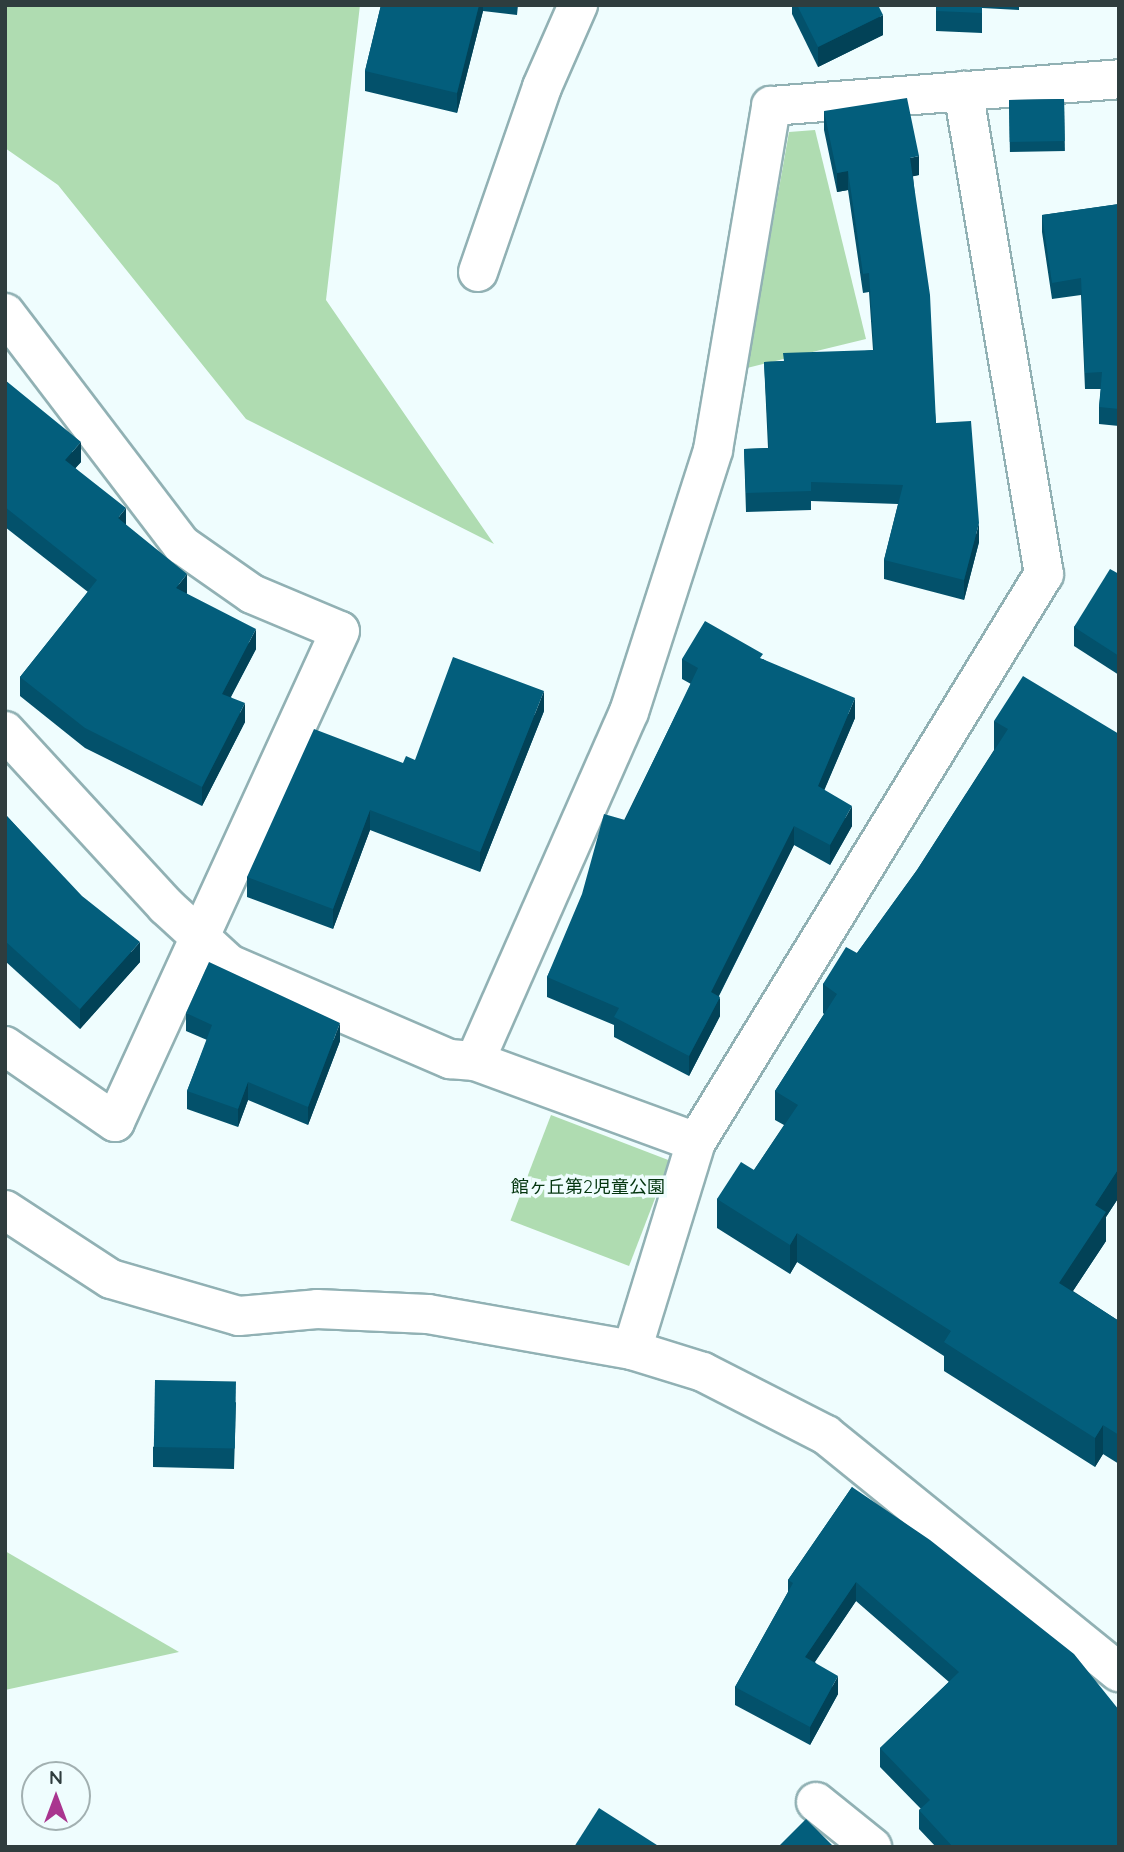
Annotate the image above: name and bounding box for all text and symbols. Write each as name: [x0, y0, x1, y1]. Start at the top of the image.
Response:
park label: 館ヶ丘第2児童公園: [511, 1176, 665, 1198]
north arrow: [21, 1761, 91, 1831]
text: N: [49, 1765, 63, 1789]

